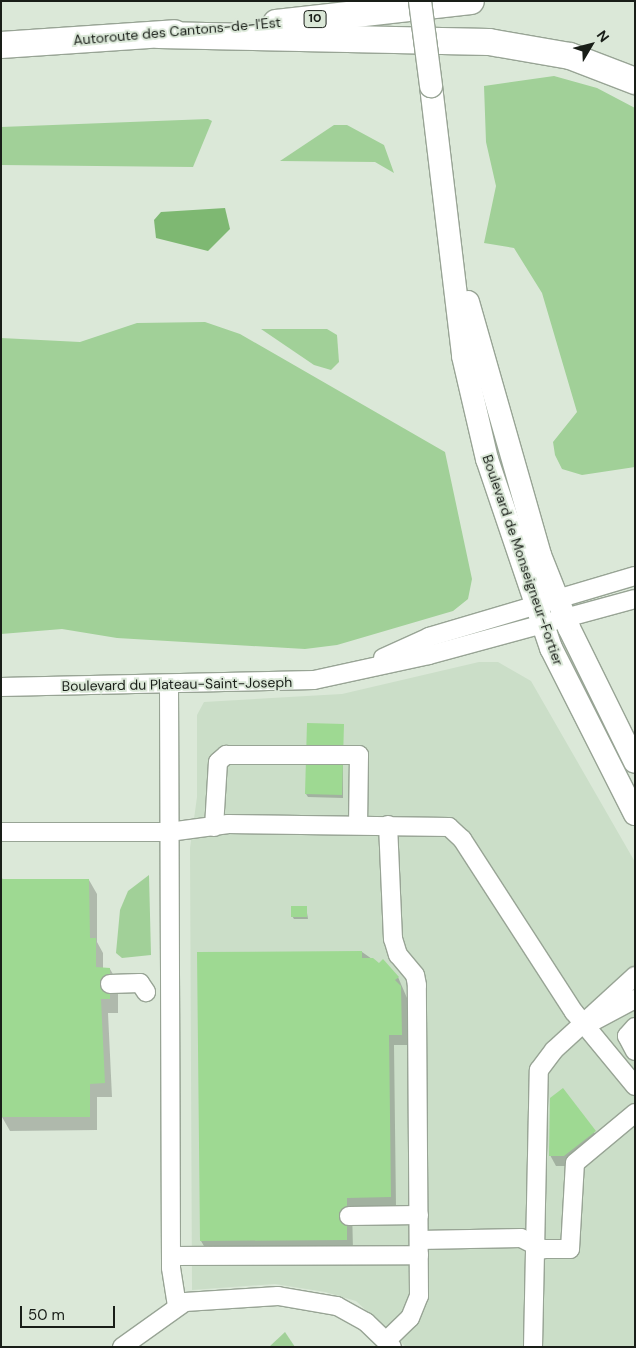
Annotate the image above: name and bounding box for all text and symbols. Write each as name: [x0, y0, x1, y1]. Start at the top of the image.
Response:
road number: 10: [302, 10, 328, 28]
street label: Autoroute des Cantons-de-l'Est: [73, 14, 281, 48]
north arrow: [566, 20, 616, 70]
text: N: [593, 26, 613, 45]
street label: Boulevard de Monseigneur-Fortier: [479, 452, 567, 668]
street label: Boulevard du Plateau-Saint-Joseph: [62, 674, 292, 694]
scale bar: [22, 1296, 118, 1328]
text: 50 m: [28, 1305, 65, 1325]

